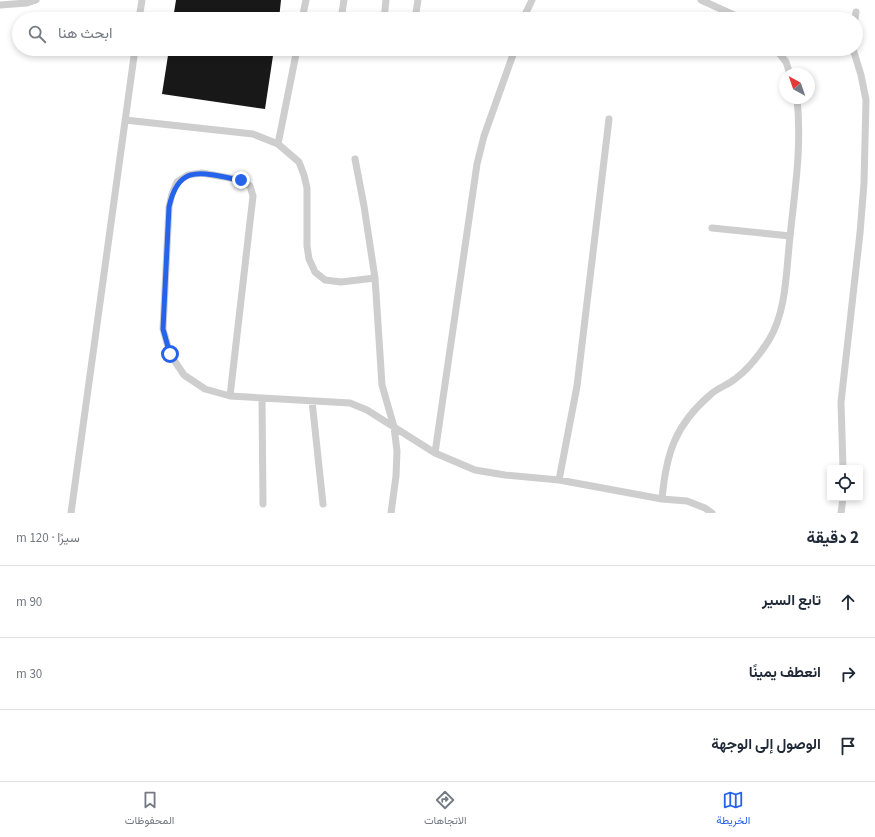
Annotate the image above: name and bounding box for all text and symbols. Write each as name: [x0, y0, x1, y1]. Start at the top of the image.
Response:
search box: [12, 12, 863, 56]
icon: search: [26, 23, 48, 45]
text: ابحث هنا: [58, 23, 112, 44]
north arrow: [779, 68, 815, 104]
route end: [232, 171, 250, 189]
route start: [161, 345, 179, 363]
map controls: [827, 465, 863, 501]
button: locate: [827, 465, 863, 501]
text: 2 دقيقة: [807, 526, 859, 550]
text: سيرًا · 120 m: [16, 529, 80, 547]
text: تابع السير: [762, 590, 821, 611]
icon: ahead: [837, 591, 859, 613]
text: 90 m: [16, 593, 42, 611]
text: انعطف يمينًا: [749, 662, 821, 683]
icon: right: [837, 663, 859, 685]
text: 30 m: [16, 665, 42, 683]
text: الوصول إلى الوجهة: [711, 734, 821, 755]
icon: arrive: [837, 735, 859, 757]
tab: المحفوظات: [125, 789, 174, 830]
tab: الاتجاهات: [424, 789, 467, 830]
tab: الخريطة: [716, 789, 750, 830]

